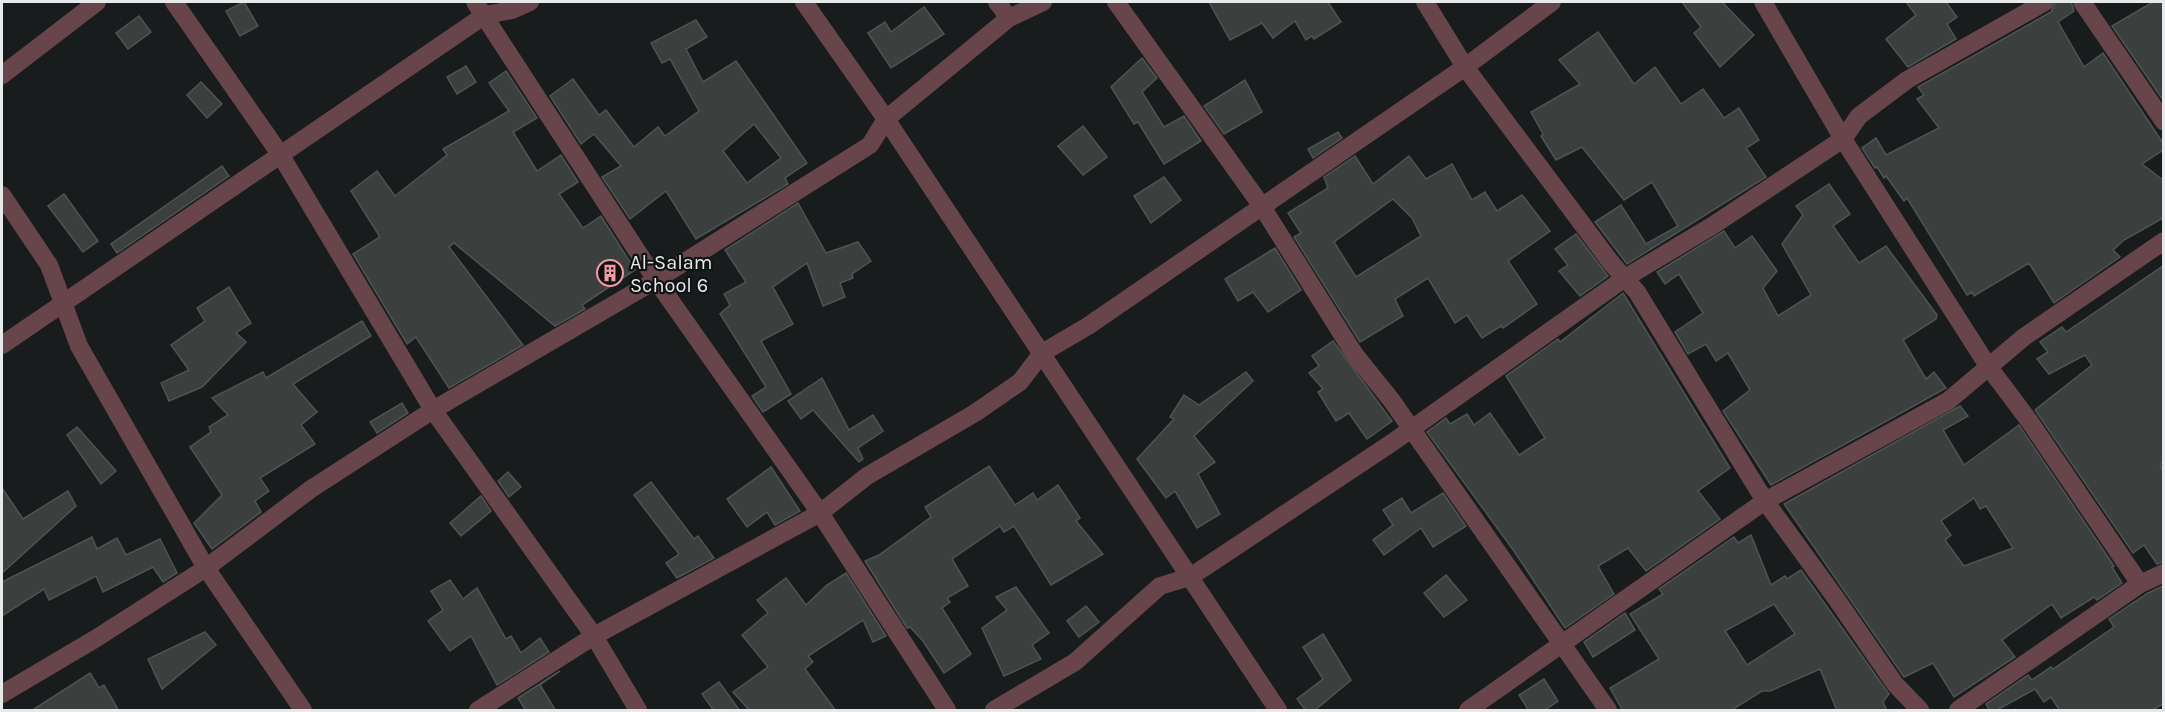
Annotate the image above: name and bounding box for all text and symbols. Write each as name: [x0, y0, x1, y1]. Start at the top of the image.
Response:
place label: Al-Salam School 6: [630, 251, 712, 297]
building icon: Al-Salam School 6: [595, 258, 625, 288]

